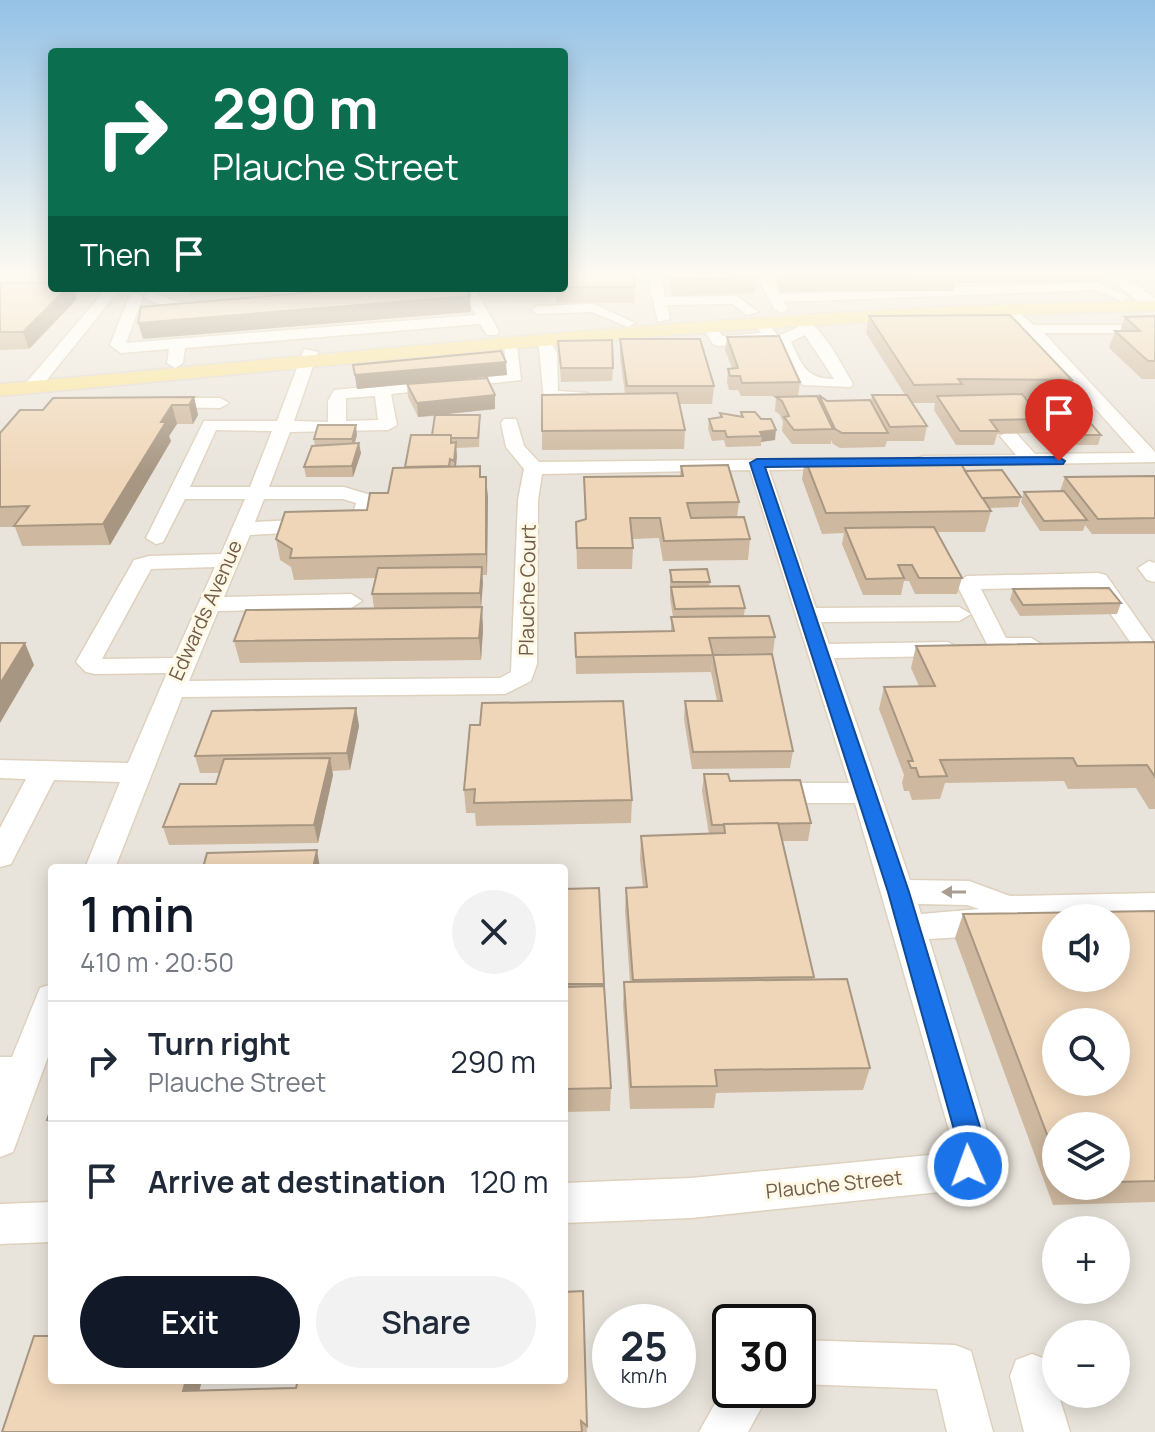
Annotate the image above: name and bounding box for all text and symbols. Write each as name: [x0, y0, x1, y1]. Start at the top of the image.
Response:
text: 290 m: [212, 69, 379, 146]
icon: right: [80, 80, 184, 184]
text: Plauche Street: [212, 142, 459, 191]
icon: arrive: [167, 232, 211, 276]
text: Then: [80, 234, 151, 275]
pin: [1025, 379, 1093, 461]
icon: arrive: [1037, 391, 1081, 435]
street label: Plauche Court: [512, 524, 542, 656]
street label: Edwards Avenue: [162, 536, 248, 684]
text: 1 min: [80, 881, 194, 946]
one-way arrow: [941, 886, 966, 899]
button: close: [452, 890, 536, 974]
map controls: [1042, 904, 1130, 1408]
button: sound: [1042, 904, 1130, 992]
text: 410 m · 20:50: [80, 944, 234, 980]
button: search: [1042, 1008, 1130, 1096]
text: Turn right: [148, 1023, 291, 1064]
icon: right: [80, 1039, 124, 1083]
text: 290 m: [451, 1041, 536, 1082]
text: Plauche Street: [148, 1064, 326, 1100]
button: layers: [1042, 1112, 1130, 1200]
position arrow: [926, 1124, 1010, 1208]
icon: arrive: [80, 1159, 124, 1203]
text: Arrive at destination: [148, 1161, 446, 1202]
text: 120 m: [470, 1161, 548, 1202]
street label: Plauche Street: [764, 1163, 904, 1205]
button: +: [1042, 1216, 1130, 1304]
button: Exit: [80, 1276, 300, 1368]
button: Share: [316, 1276, 536, 1368]
speed limit sign: 30: [712, 1304, 816, 1408]
text: 25: [620, 1318, 668, 1373]
button: −: [1042, 1320, 1130, 1408]
text: km/h: [621, 1362, 667, 1389]

